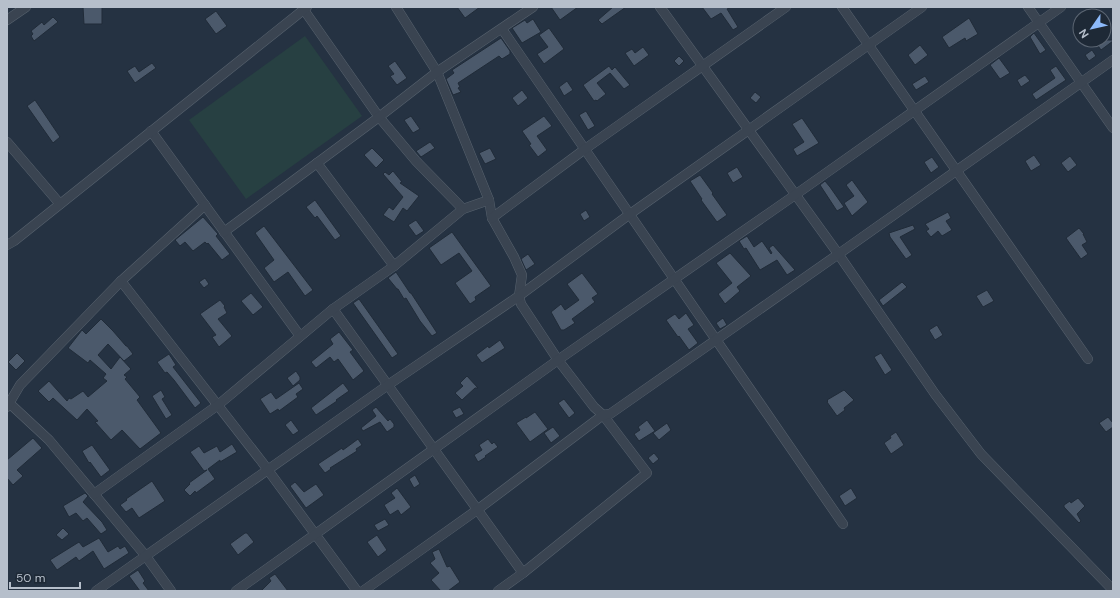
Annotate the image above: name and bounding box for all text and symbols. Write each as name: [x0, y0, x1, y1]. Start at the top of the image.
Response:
north arrow: [1072, 8, 1112, 48]
text: N: [1076, 26, 1092, 41]
scale bar: [10, 564, 80, 590]
text: 50 m: [16, 570, 45, 586]

